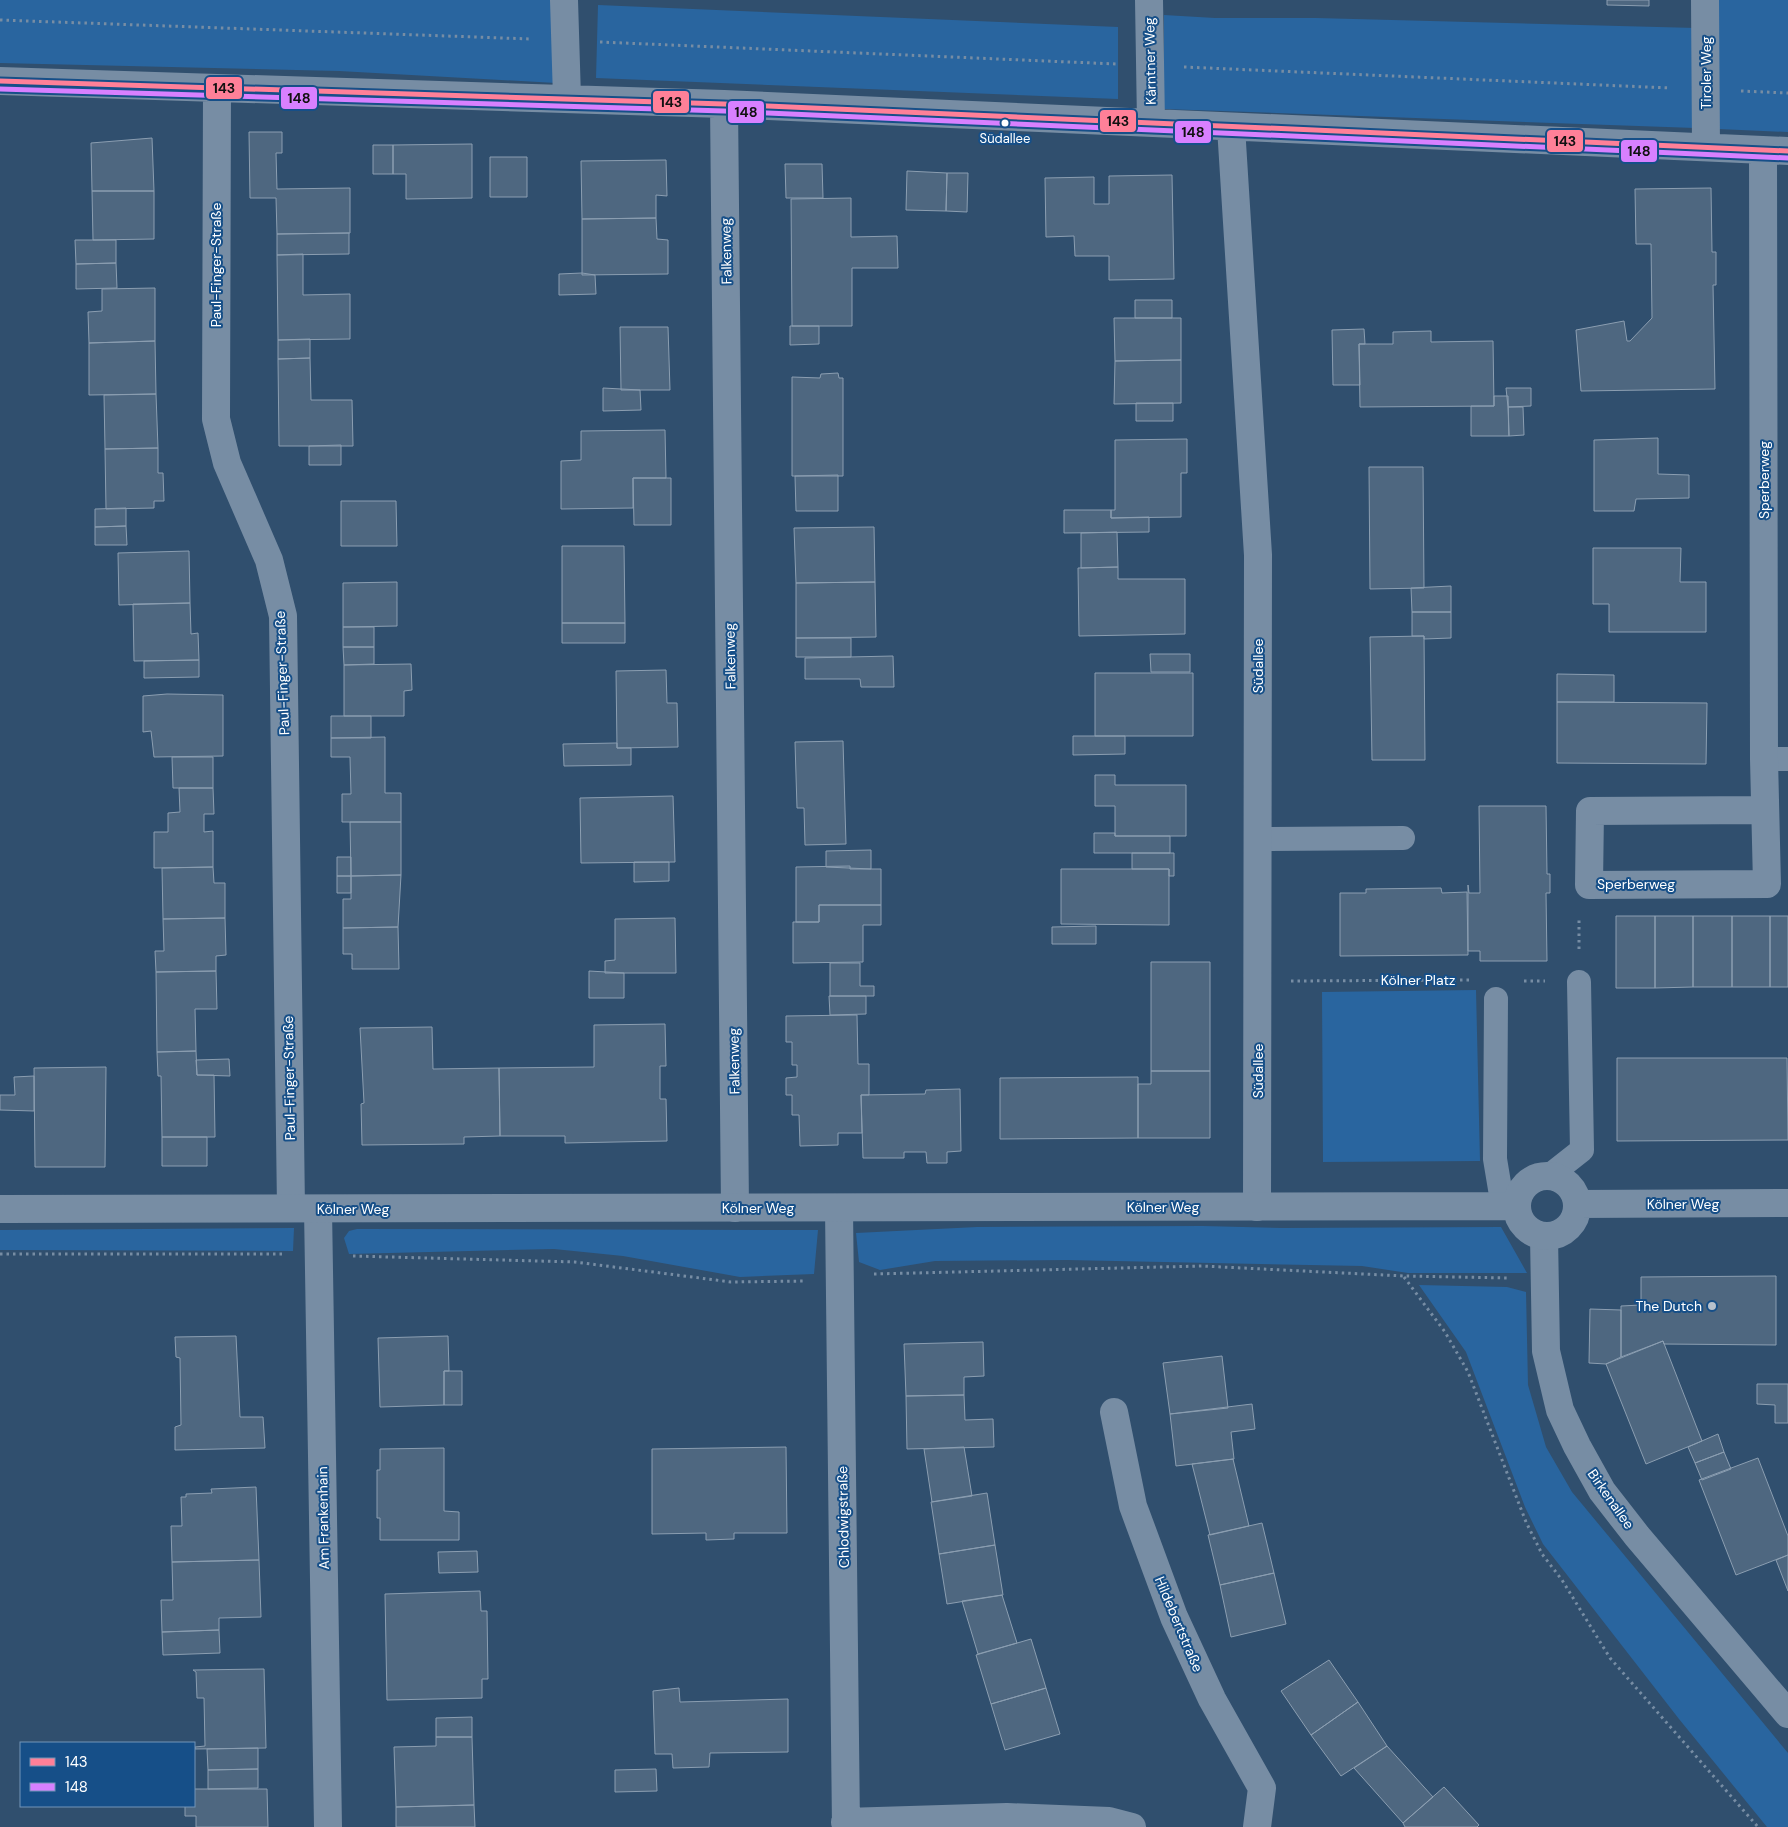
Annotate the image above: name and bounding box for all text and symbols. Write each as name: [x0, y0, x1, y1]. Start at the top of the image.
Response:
street label: Kärntner Weg: [1140, 17, 1160, 105]
street label: Tiroler Weg: [1697, 36, 1715, 109]
line badge: 143: [205, 76, 243, 100]
text: 143: [213, 79, 235, 97]
line badge: 148: [280, 86, 318, 110]
text: 148: [287, 89, 311, 107]
line badge: 143: [652, 90, 690, 114]
text: 143: [660, 93, 682, 111]
line badge: 148: [727, 100, 765, 124]
text: 148: [734, 103, 758, 121]
line badge: 143: [1099, 109, 1137, 133]
text: 143: [1107, 112, 1129, 130]
marker: Südallee: [1000, 118, 1010, 128]
line badge: 148: [1174, 120, 1212, 144]
text: 148: [1181, 123, 1205, 141]
line badge: 143: [1546, 129, 1584, 153]
place label: Südallee: [980, 130, 1030, 147]
text: 143: [1554, 132, 1576, 150]
line badge: 148: [1620, 139, 1658, 163]
text: 148: [1627, 142, 1651, 160]
street label: Paul-Finger-Straße: [207, 203, 225, 327]
street label: Falkenweg: [716, 217, 736, 284]
street label: Sperberweg: [1755, 441, 1773, 519]
street label: Paul-Finger-Straße: [271, 610, 293, 736]
street label: Falkenweg: [720, 622, 740, 689]
street label: Südallee: [1249, 639, 1267, 693]
street label: Sperberweg: [1597, 875, 1675, 893]
street label: Kölner Platz: [1381, 971, 1455, 989]
street label: Paul-Finger-Straße: [279, 1015, 299, 1140]
street label: Falkenweg: [724, 1027, 744, 1094]
street label: Südallee: [1249, 1044, 1267, 1098]
street label: Kölner Weg: [1647, 1195, 1719, 1213]
street label: Kölner Weg: [1127, 1198, 1199, 1216]
street label: Kölner Weg: [722, 1199, 794, 1217]
street label: Kölner Weg: [317, 1200, 389, 1218]
place label: The Dutch: [1635, 1297, 1702, 1315]
marker: The Dutch: [1706, 1300, 1718, 1312]
street label: Birkenallee: [1584, 1465, 1638, 1533]
street label: Am Frankenhain: [313, 1466, 333, 1570]
street label: Chlodwigstraße: [833, 1466, 853, 1568]
street label: Hildebertstraße: [1151, 1573, 1207, 1675]
legend: [20, 1742, 195, 1807]
text: 143: [65, 1752, 88, 1772]
text: 148: [65, 1777, 88, 1797]

